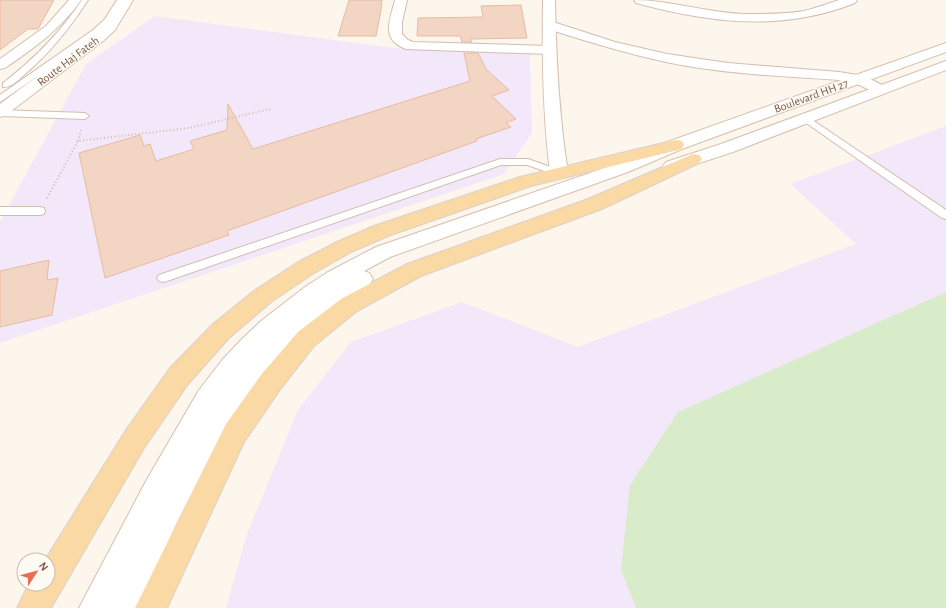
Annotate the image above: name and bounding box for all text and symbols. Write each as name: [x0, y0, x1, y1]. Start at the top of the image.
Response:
street label: Route Haj Fateh: [35, 34, 102, 89]
street label: Boulevard HH 27: [772, 77, 850, 115]
north arrow: [16, 552, 56, 592]
text: N: [37, 560, 50, 573]

